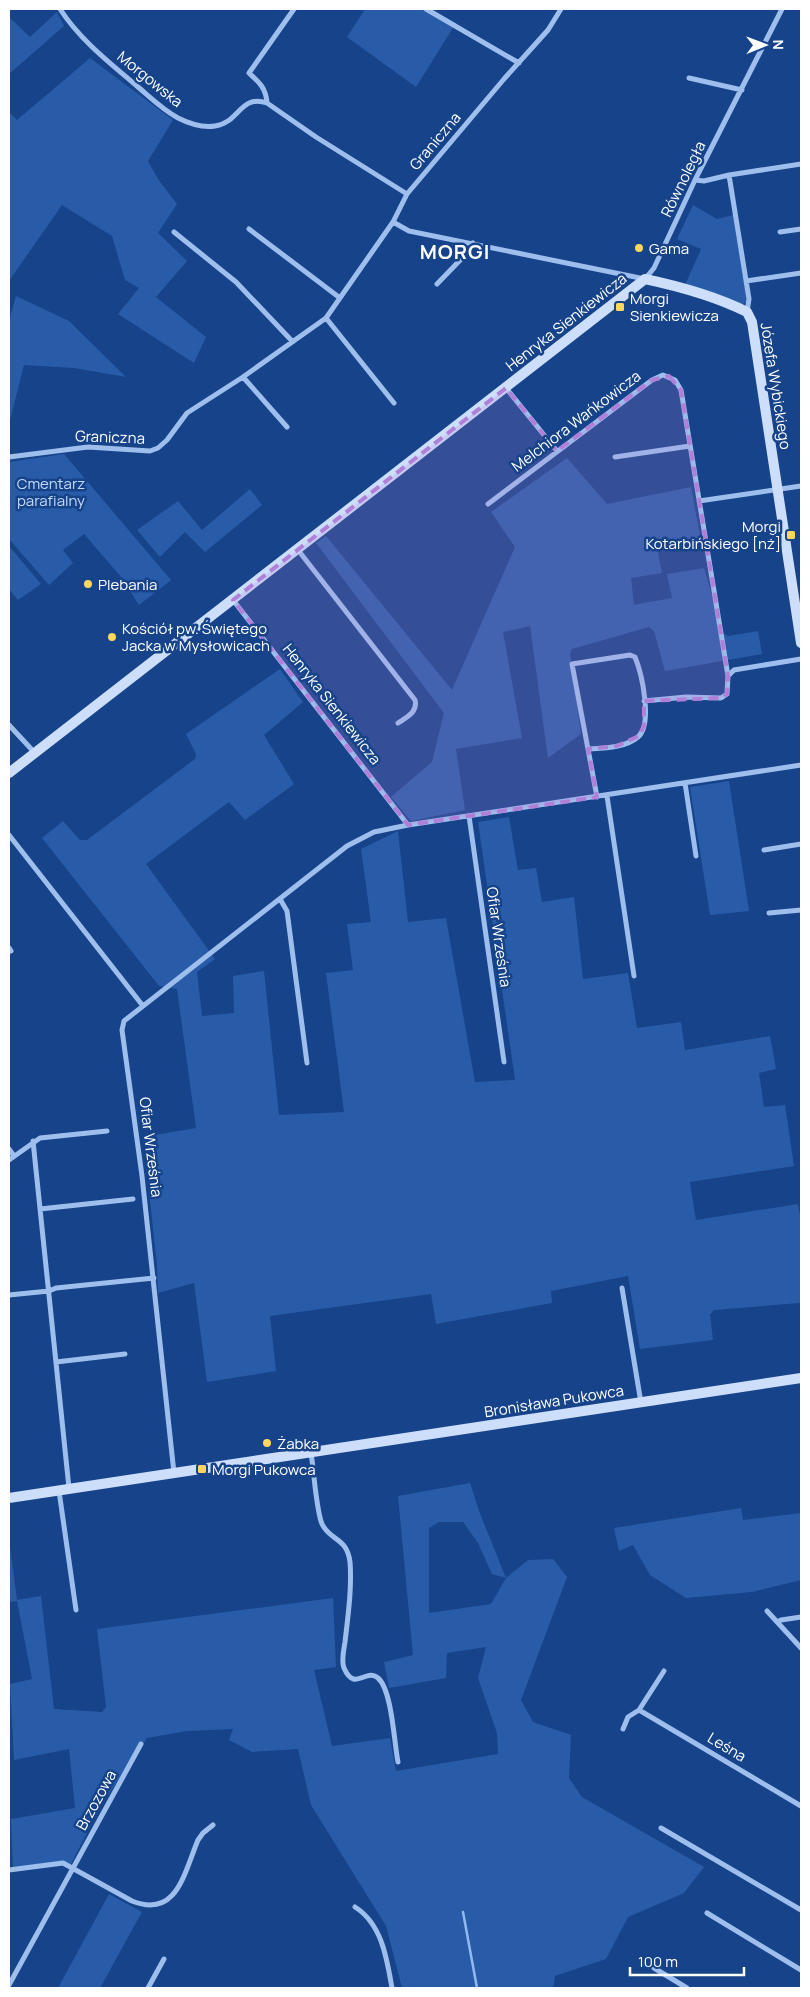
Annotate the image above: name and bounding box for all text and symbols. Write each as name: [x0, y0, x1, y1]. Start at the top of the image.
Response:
north arrow: [740, 20, 790, 70]
text: N: [769, 40, 788, 50]
street label: Morgowska: [113, 46, 187, 112]
street label: Graniczna: [404, 107, 466, 175]
street label: Równoległa: [656, 137, 710, 221]
district label: MORGI: [420, 238, 490, 265]
place label: Gama: [649, 238, 689, 259]
marker: Gama: [633, 242, 645, 254]
street label: Henryka Sienkiewicza: [501, 268, 631, 376]
place label: Morgi Sienkiewicza: [630, 288, 719, 326]
marker: Morgi Sienkiewicza: [614, 301, 626, 313]
street label: Józefa Wybickiego: [756, 321, 796, 451]
street label: Melchiora Wańkowicza: [507, 366, 645, 476]
street label: Graniczna: [75, 425, 145, 449]
park label: Cmentarz parafialny: [17, 473, 85, 511]
place label: Morgi Kotarbińskiego [nż]: [645, 516, 781, 554]
marker: Morgi Kotarbińskiego [nż]: [785, 529, 797, 541]
place label: Plebania: [98, 574, 157, 595]
marker: Plebania: [82, 578, 94, 590]
place label: Kościół pw. Świętego Jacka w Mysłowicach: [122, 618, 270, 656]
marker: Kościół pw. Świętego Jacka w Mysłowicach: [106, 631, 118, 643]
street label: Henryka Sienkiewicza: [278, 639, 386, 769]
street label: Ofiar Września: [482, 886, 516, 988]
street label: Ofiar Września: [134, 1096, 168, 1198]
street label: Bronisława Pukowca: [483, 1380, 625, 1422]
place label: Żabka: [277, 1433, 319, 1454]
marker: Żabka: [261, 1437, 273, 1449]
place label: Morgi Pukowca: [212, 1459, 316, 1480]
marker: Morgi Pukowca: [196, 1463, 208, 1475]
street label: Leśna: [704, 1727, 750, 1767]
street label: Brzozowa: [71, 1766, 121, 1834]
scale bar: [630, 1944, 744, 1976]
text: 100 m: [638, 1951, 678, 1972]

